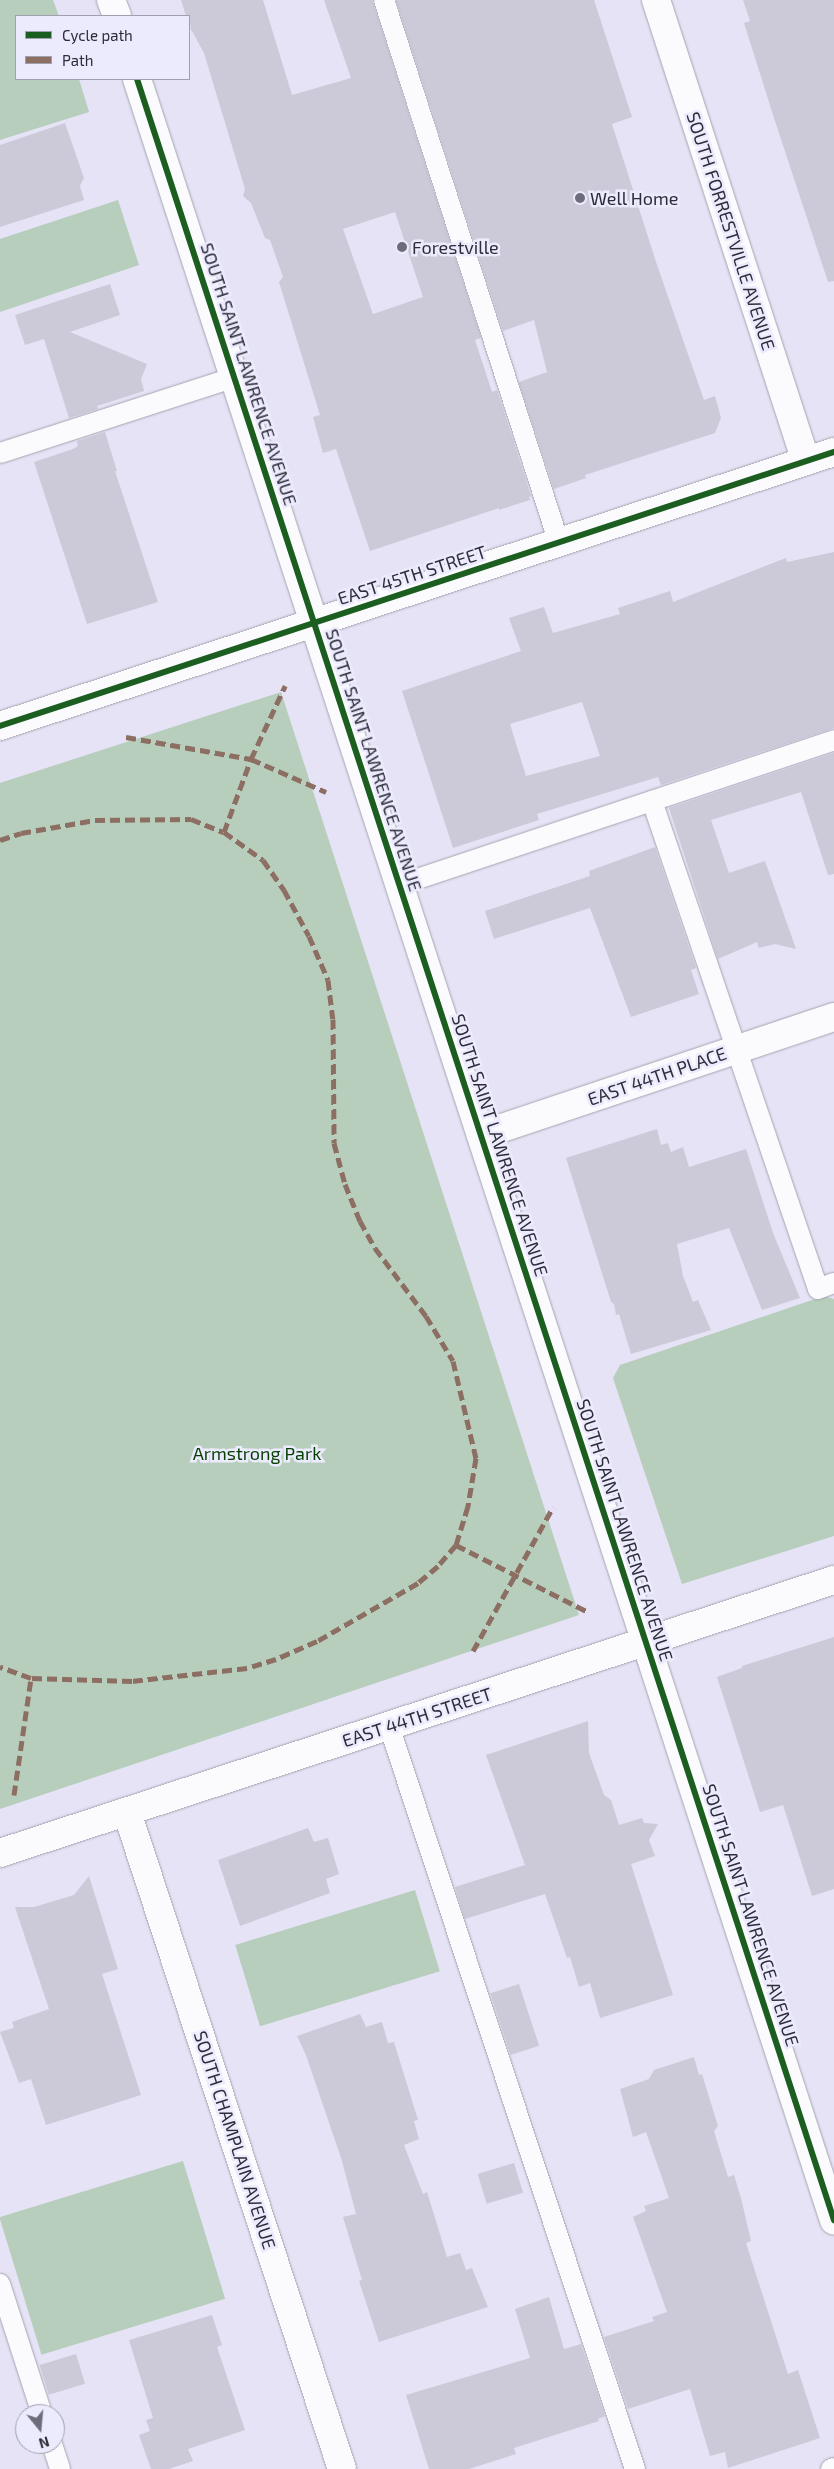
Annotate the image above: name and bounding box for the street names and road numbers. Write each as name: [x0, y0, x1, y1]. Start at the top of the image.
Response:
street label: SOUTH FORRESTVILLE AVENUE: [682, 109, 780, 353]
street label: SOUTH SAINT LAWRENCE AVENUE: [196, 240, 302, 508]
street label: EAST 45TH STREET: [335, 541, 489, 609]
street label: SOUTH SAINT LAWRENCE AVENUE: [321, 626, 427, 894]
street label: SOUTH SAINT LAWRENCE AVENUE: [447, 1011, 553, 1279]
street label: EAST 44TH PLACE: [585, 1042, 729, 1110]
street label: SOUTH SAINT LAWRENCE AVENUE: [572, 1396, 678, 1664]
street label: EAST 44TH STREET: [339, 1683, 495, 1751]
street label: SOUTH SAINT LAWRENCE AVENUE: [698, 1781, 804, 2049]
street label: SOUTH CHAMPLAIN AVENUE: [189, 2028, 281, 2252]

